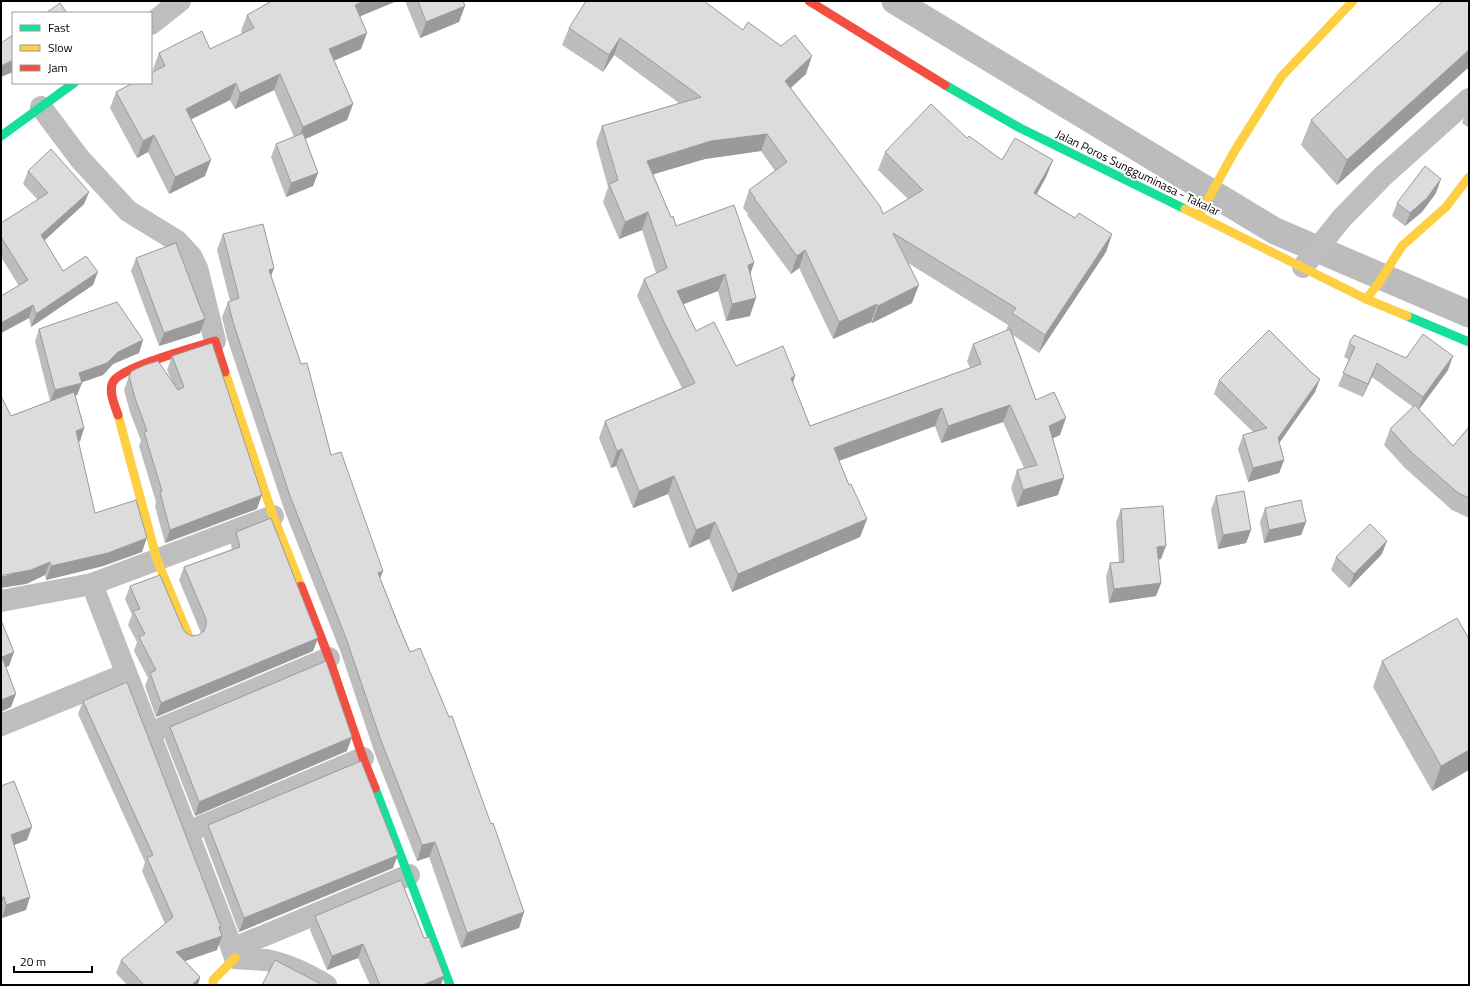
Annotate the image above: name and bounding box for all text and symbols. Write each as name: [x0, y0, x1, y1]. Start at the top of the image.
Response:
legend: [12, 12, 152, 84]
text: Fast: [48, 18, 71, 37]
text: Slow: [48, 38, 73, 57]
text: Jam: [48, 58, 68, 77]
street label: Jalan Poros Sungguminasa - Takalar: [1053, 124, 1224, 221]
scale bar: [14, 948, 92, 974]
text: 20 m: [20, 952, 46, 971]

